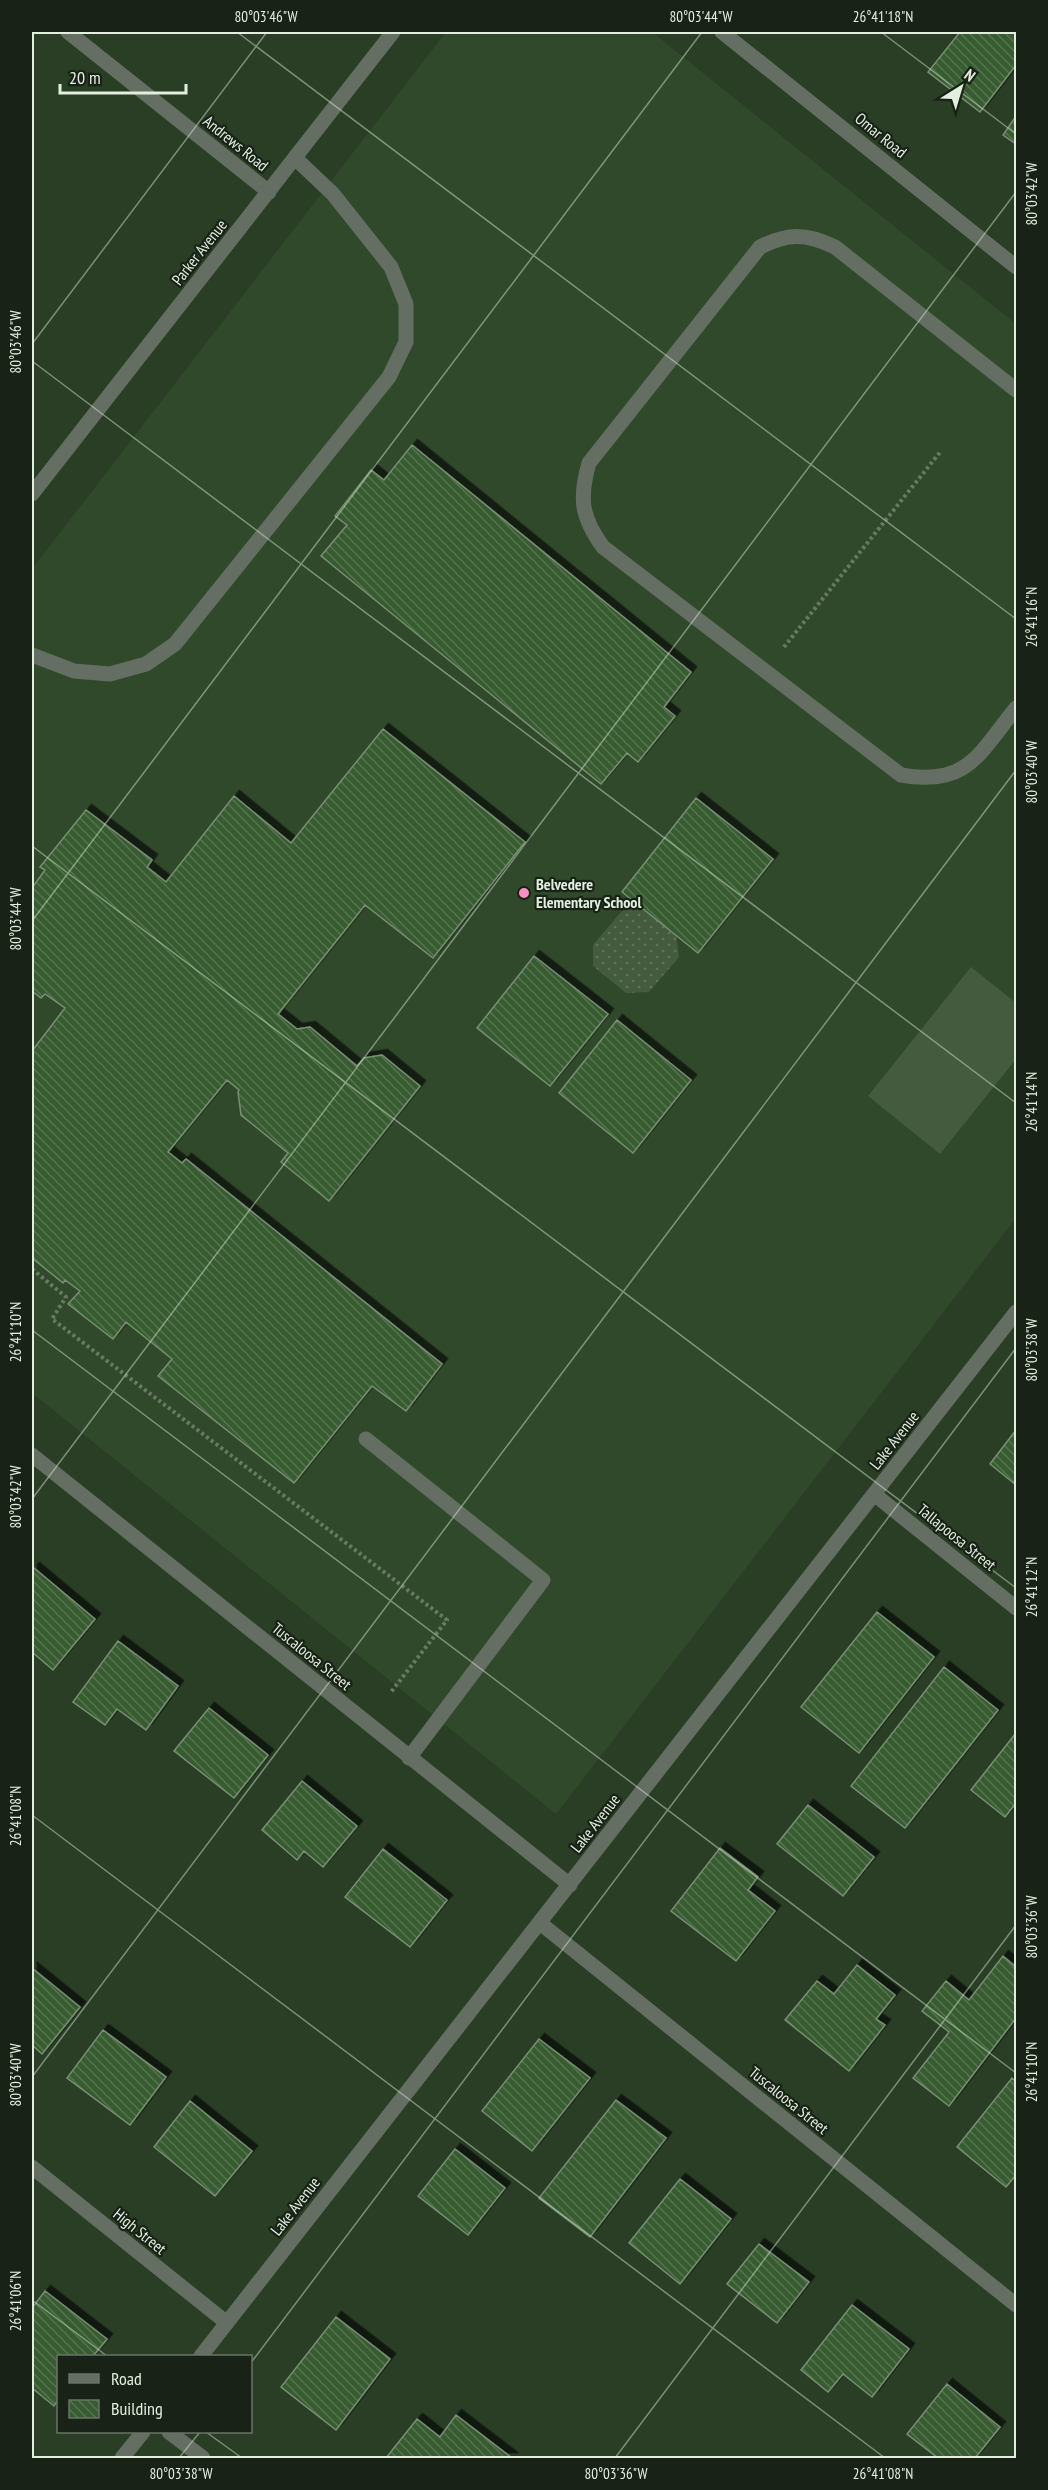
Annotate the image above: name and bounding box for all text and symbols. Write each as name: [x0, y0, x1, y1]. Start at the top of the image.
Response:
text: 80°03'46"W: [234, 7, 298, 26]
text: 80°03'44"W: [669, 7, 733, 26]
text: 26°41'18"N: [853, 7, 913, 26]
scale bar: [60, 57, 186, 95]
north arrow: [931, 57, 991, 117]
text: N: [961, 64, 979, 86]
text: 20 m: [69, 66, 101, 89]
street label: Omar Road: [851, 108, 911, 162]
street label: Andrews Road: [199, 111, 273, 175]
text: 80°03'42"W: [1022, 162, 1041, 226]
street label: Parker Avenue: [167, 215, 231, 289]
text: 80°03'46"W: [6, 310, 25, 374]
text: 26°41'16"N: [1022, 587, 1041, 647]
text: 80°03'40"W: [1022, 740, 1041, 804]
place label: Belvedere Elementary School: [536, 874, 641, 912]
marker: Belvedere Elementary School: [517, 886, 531, 900]
text: 80°03'44"W: [6, 887, 25, 951]
text: 26°41'14"N: [1022, 1072, 1041, 1132]
text: 26°41'10"N: [6, 1302, 25, 1362]
text: 80°03'38"W: [1022, 1318, 1041, 1382]
street label: Lake Avenue: [865, 1407, 923, 1473]
text: 80°03'42"W: [6, 1465, 25, 1529]
street label: Tallapoosa Street: [914, 1499, 1001, 1575]
text: 26°41'12"N: [1022, 1557, 1041, 1617]
street label: Tuscaloosa Street: [268, 1618, 356, 1694]
text: 26°41'08"N: [6, 1786, 25, 1846]
street label: Lake Avenue: [566, 1790, 624, 1856]
text: 80°03'36"W: [1022, 1895, 1041, 1959]
text: 26°41'10"N: [1022, 2042, 1041, 2102]
text: 80°03'40"W: [6, 2043, 25, 2107]
street label: Tuscaloosa Street: [745, 2062, 833, 2138]
street label: Lake Avenue: [266, 2173, 324, 2239]
street label: High Street: [109, 2204, 171, 2259]
text: 26°41'06"N: [6, 2271, 25, 2331]
legend: [57, 2355, 252, 2433]
text: Road: [111, 2367, 142, 2390]
text: Building: [111, 2397, 163, 2420]
text: 80°03'38"W: [149, 2464, 213, 2483]
text: 80°03'36"W: [584, 2464, 648, 2483]
text: 26°41'08"N: [853, 2464, 913, 2483]

